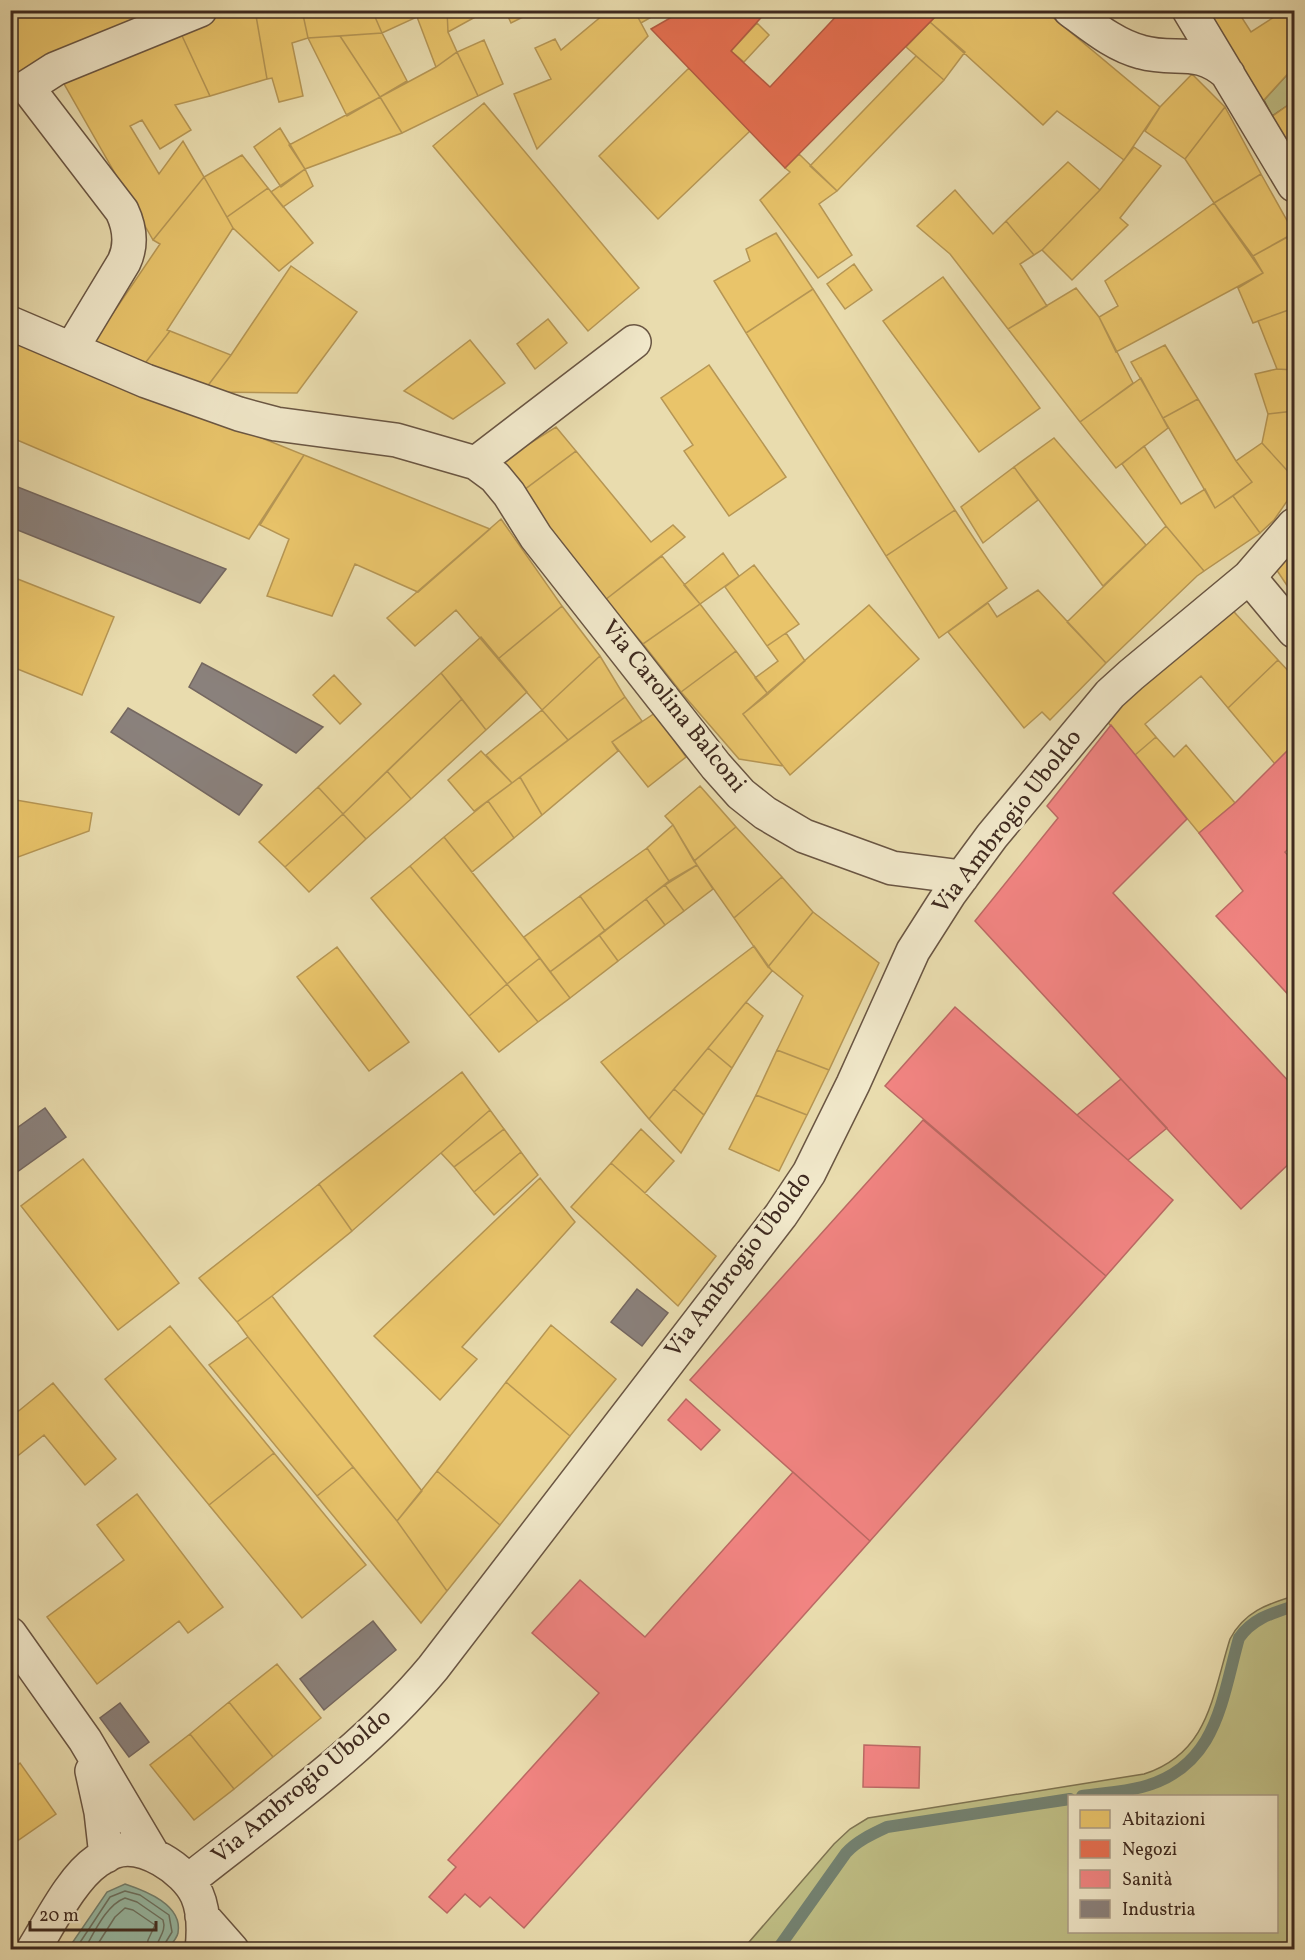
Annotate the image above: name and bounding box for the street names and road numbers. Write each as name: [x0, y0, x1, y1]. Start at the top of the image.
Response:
street label: Via Carolina Balconi: [592, 613, 754, 801]
street label: Via Ambrogio Uboldo: [925, 723, 1091, 921]
street label: Via Ambrogio Uboldo: [657, 1165, 821, 1365]
street label: Via Ambrogio Uboldo: [205, 1701, 399, 1873]

